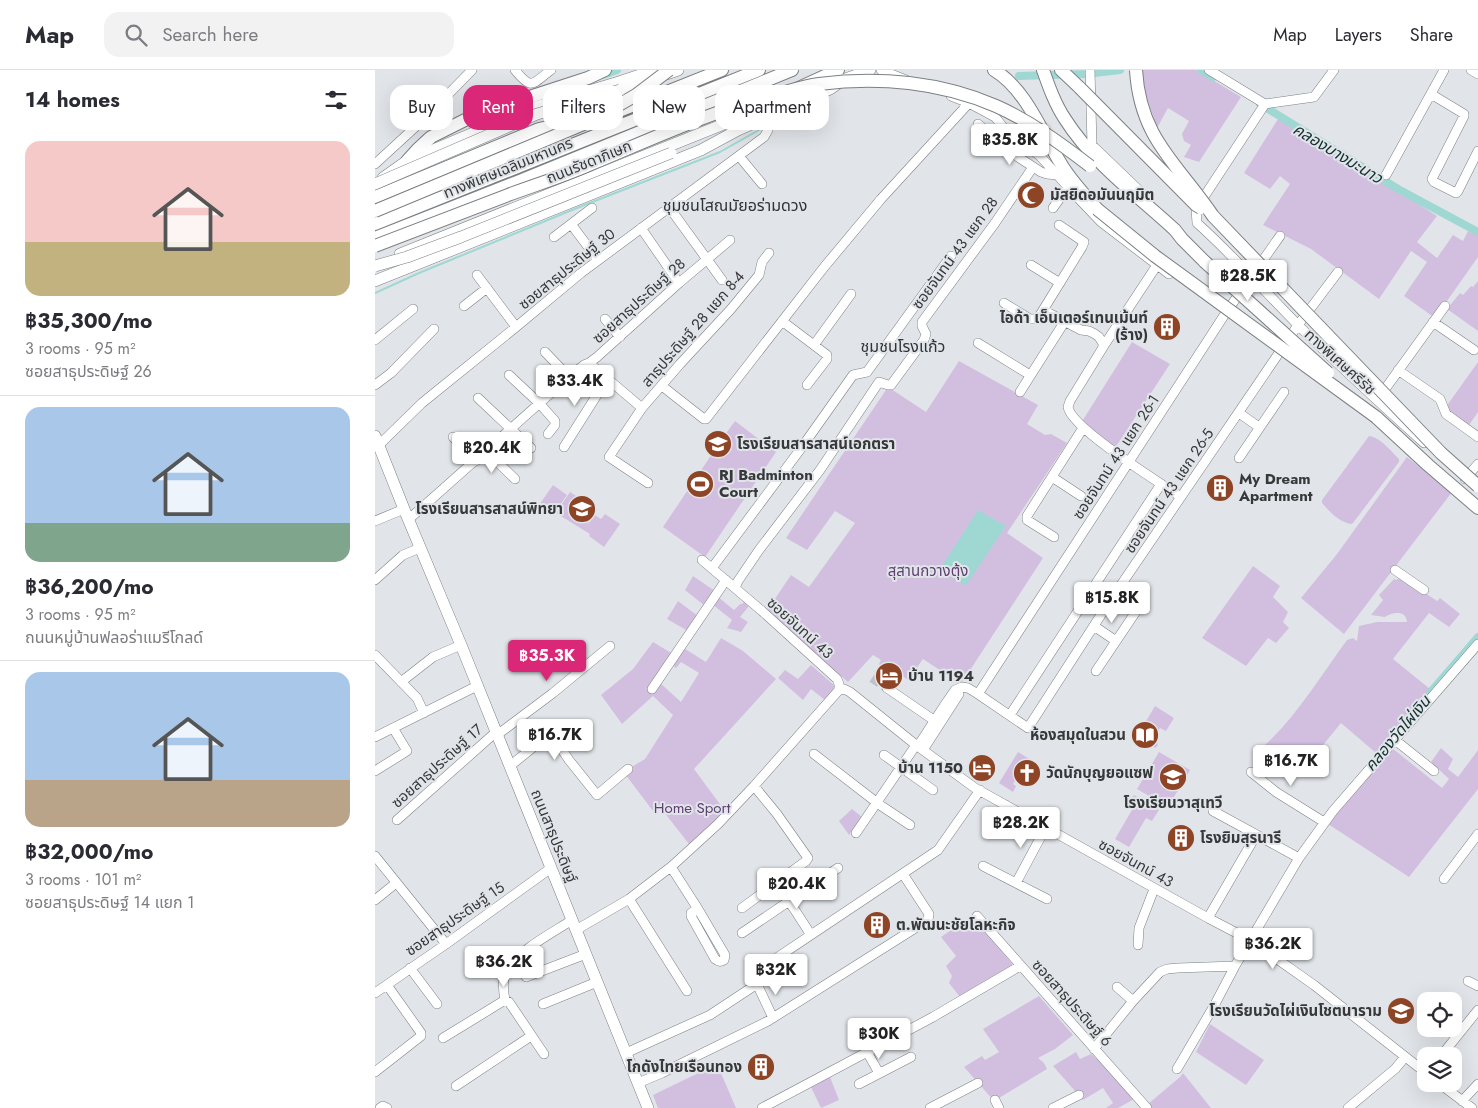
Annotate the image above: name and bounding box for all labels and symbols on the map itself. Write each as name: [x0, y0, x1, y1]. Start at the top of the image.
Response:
water label: คลองบางมะนาว: [1289, 118, 1388, 190]
pin: ฿35.8K: [969, 124, 1051, 166]
street label: ทางพิเศษเฉลิมมหานคร: [440, 132, 576, 204]
street label: ถนนรัชดาภิเษก: [543, 135, 635, 189]
mosque icon: มัสยิดอมันนฤมิต: [1016, 180, 1046, 210]
place label: มัสยิดอมันนฤมิต: [1050, 184, 1154, 206]
street label: ซอยจันทน์ 43 แยก 28: [907, 192, 1003, 314]
district label: ชุมชนโสณมัยอร่ามดวง: [663, 194, 807, 217]
street label: ซอยสาธุประดิษฐ์ 30: [514, 223, 620, 315]
street label: ซอยสาธุประดิษฐ์ 28: [588, 253, 690, 349]
pin: ฿28.5K: [1207, 260, 1289, 302]
street label: สาธุประดิษฐ์ 28 แยก 8-4: [636, 266, 750, 392]
place label: ไอด้า เอ็นเตอร์เทนเม้นท์ (ร้าง): [1000, 307, 1148, 346]
building icon: ไอด้า เอ็นเตอร์เทนเม้นท์ (ร้าง): [1152, 312, 1182, 342]
street label: ทางพิเศษศรีรัช: [1299, 324, 1381, 400]
district label: ชุมชนโรงแก้ว: [861, 335, 945, 358]
pin: ฿33.4K: [534, 364, 616, 407]
street label: ซอยจันทน์ 43 แยก 26-1: [1067, 390, 1165, 524]
street label: ซอยจันทน์ 43 แยก 26-5: [1119, 424, 1219, 558]
school or university icon: โรงเรียนสารสาสน์เอกตรา: [703, 429, 733, 459]
pin: ฿20.4K: [451, 432, 533, 474]
place label: โรงเรียนสารสาสน์เอกตรา: [737, 433, 895, 455]
place label: RJ Badminton Court: [719, 464, 813, 503]
place label: My Dream Apartment: [1238, 468, 1313, 507]
sports icon: RJ Badminton Court: [685, 469, 715, 499]
building icon: My Dream Apartment: [1205, 473, 1235, 503]
school or university icon: โรงเรียนสารสาสน์พิทยา: [567, 494, 597, 524]
place label: โรงเรียนสารสาสน์พิทยา: [416, 498, 563, 520]
park label: สุสานกวางตุ้ง: [888, 560, 968, 582]
pin: ฿15.8K: [1071, 582, 1153, 624]
street label: ซอยจันทน์ 43: [762, 592, 838, 664]
pin: ฿35.3K: [506, 640, 588, 682]
hotel icon: บ้าน 1194: [874, 661, 904, 691]
place label: บ้าน 1194: [908, 665, 974, 687]
water label: คลองวัดไผ่เงิน: [1359, 690, 1437, 776]
pin: ฿16.7K: [514, 718, 596, 761]
street label: ซอยสาธุประดิษฐ์ 17: [386, 719, 488, 813]
library icon: ห้องสมุดในสวน: [1130, 720, 1160, 750]
place label: ห้องสมุดในสวน: [1030, 724, 1126, 746]
pin: ฿16.7K: [1250, 744, 1332, 787]
hotel icon: บ้าน 1150: [967, 753, 997, 783]
place label: บ้าน 1150: [898, 757, 963, 779]
church icon: วัดนักบุญยอแซฟ: [1012, 758, 1042, 788]
place label: วัดนักบุญยอแซฟ: [1046, 762, 1153, 784]
school or university icon: โรงเรียนวาสุเทวี: [1158, 762, 1188, 792]
street label: ถนนสาธุประดิษฐ์: [525, 786, 583, 886]
place label: โรงเรียนวาสุเทวี: [1123, 792, 1223, 814]
park label: Home Sport: [654, 797, 731, 819]
pin: ฿28.2K: [980, 806, 1062, 849]
building icon: โรงยิมสุรนารี: [1166, 823, 1196, 853]
place label: โรงยิมสุรนารี: [1200, 827, 1282, 849]
street label: ซอยจันทน์ 43: [1094, 833, 1178, 893]
pin: ฿20.4K: [756, 868, 838, 910]
street label: ซอยสาธุประดิษฐ์ 15: [401, 876, 509, 962]
building icon: ต.พัฒนะชัยโลหะกิจ: [862, 910, 892, 940]
place label: ต.พัฒนะชัยโลหะกิจ: [896, 914, 1016, 936]
pin: ฿36.2K: [1232, 928, 1314, 970]
pin: ฿36.2K: [463, 946, 545, 988]
pin: ฿32K: [746, 954, 806, 996]
street label: ซอยสาธุประดิษฐ์ 6: [1027, 955, 1117, 1051]
school or university icon: โรงเรียนวัดไผ่เงินโชตนาราม: [1386, 996, 1416, 1026]
place label: โรงเรียนวัดไผ่เงินโชตนาราม: [1209, 1000, 1382, 1022]
pin: ฿30K: [849, 1018, 909, 1060]
building icon: โกดังไทยเรือนทอง: [746, 1052, 776, 1082]
place label: โกดังไทยเรือนทอง: [627, 1056, 742, 1078]

